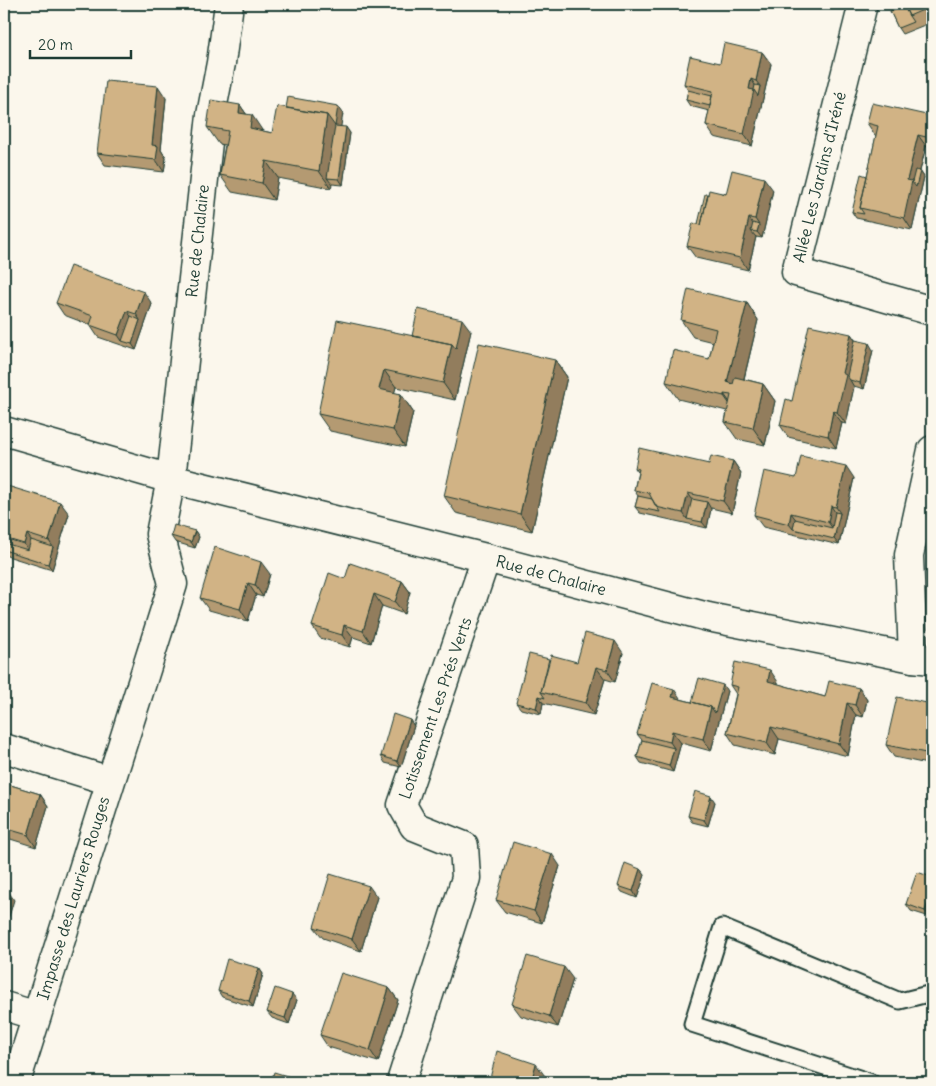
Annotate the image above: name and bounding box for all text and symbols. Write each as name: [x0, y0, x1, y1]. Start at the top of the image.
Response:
scale bar: [30, 28, 131, 60]
text: 20 m: [38, 35, 73, 54]
street label: Allée Les Jardins d'Iréné: [788, 90, 850, 264]
street label: Rue de Chalaire: [181, 184, 213, 298]
street label: Rue de Chalaire: [494, 551, 608, 599]
street label: Lotissement Les Prés Verts: [394, 614, 476, 802]
street label: Impasse des Lauriers Rouges: [32, 794, 114, 1002]

